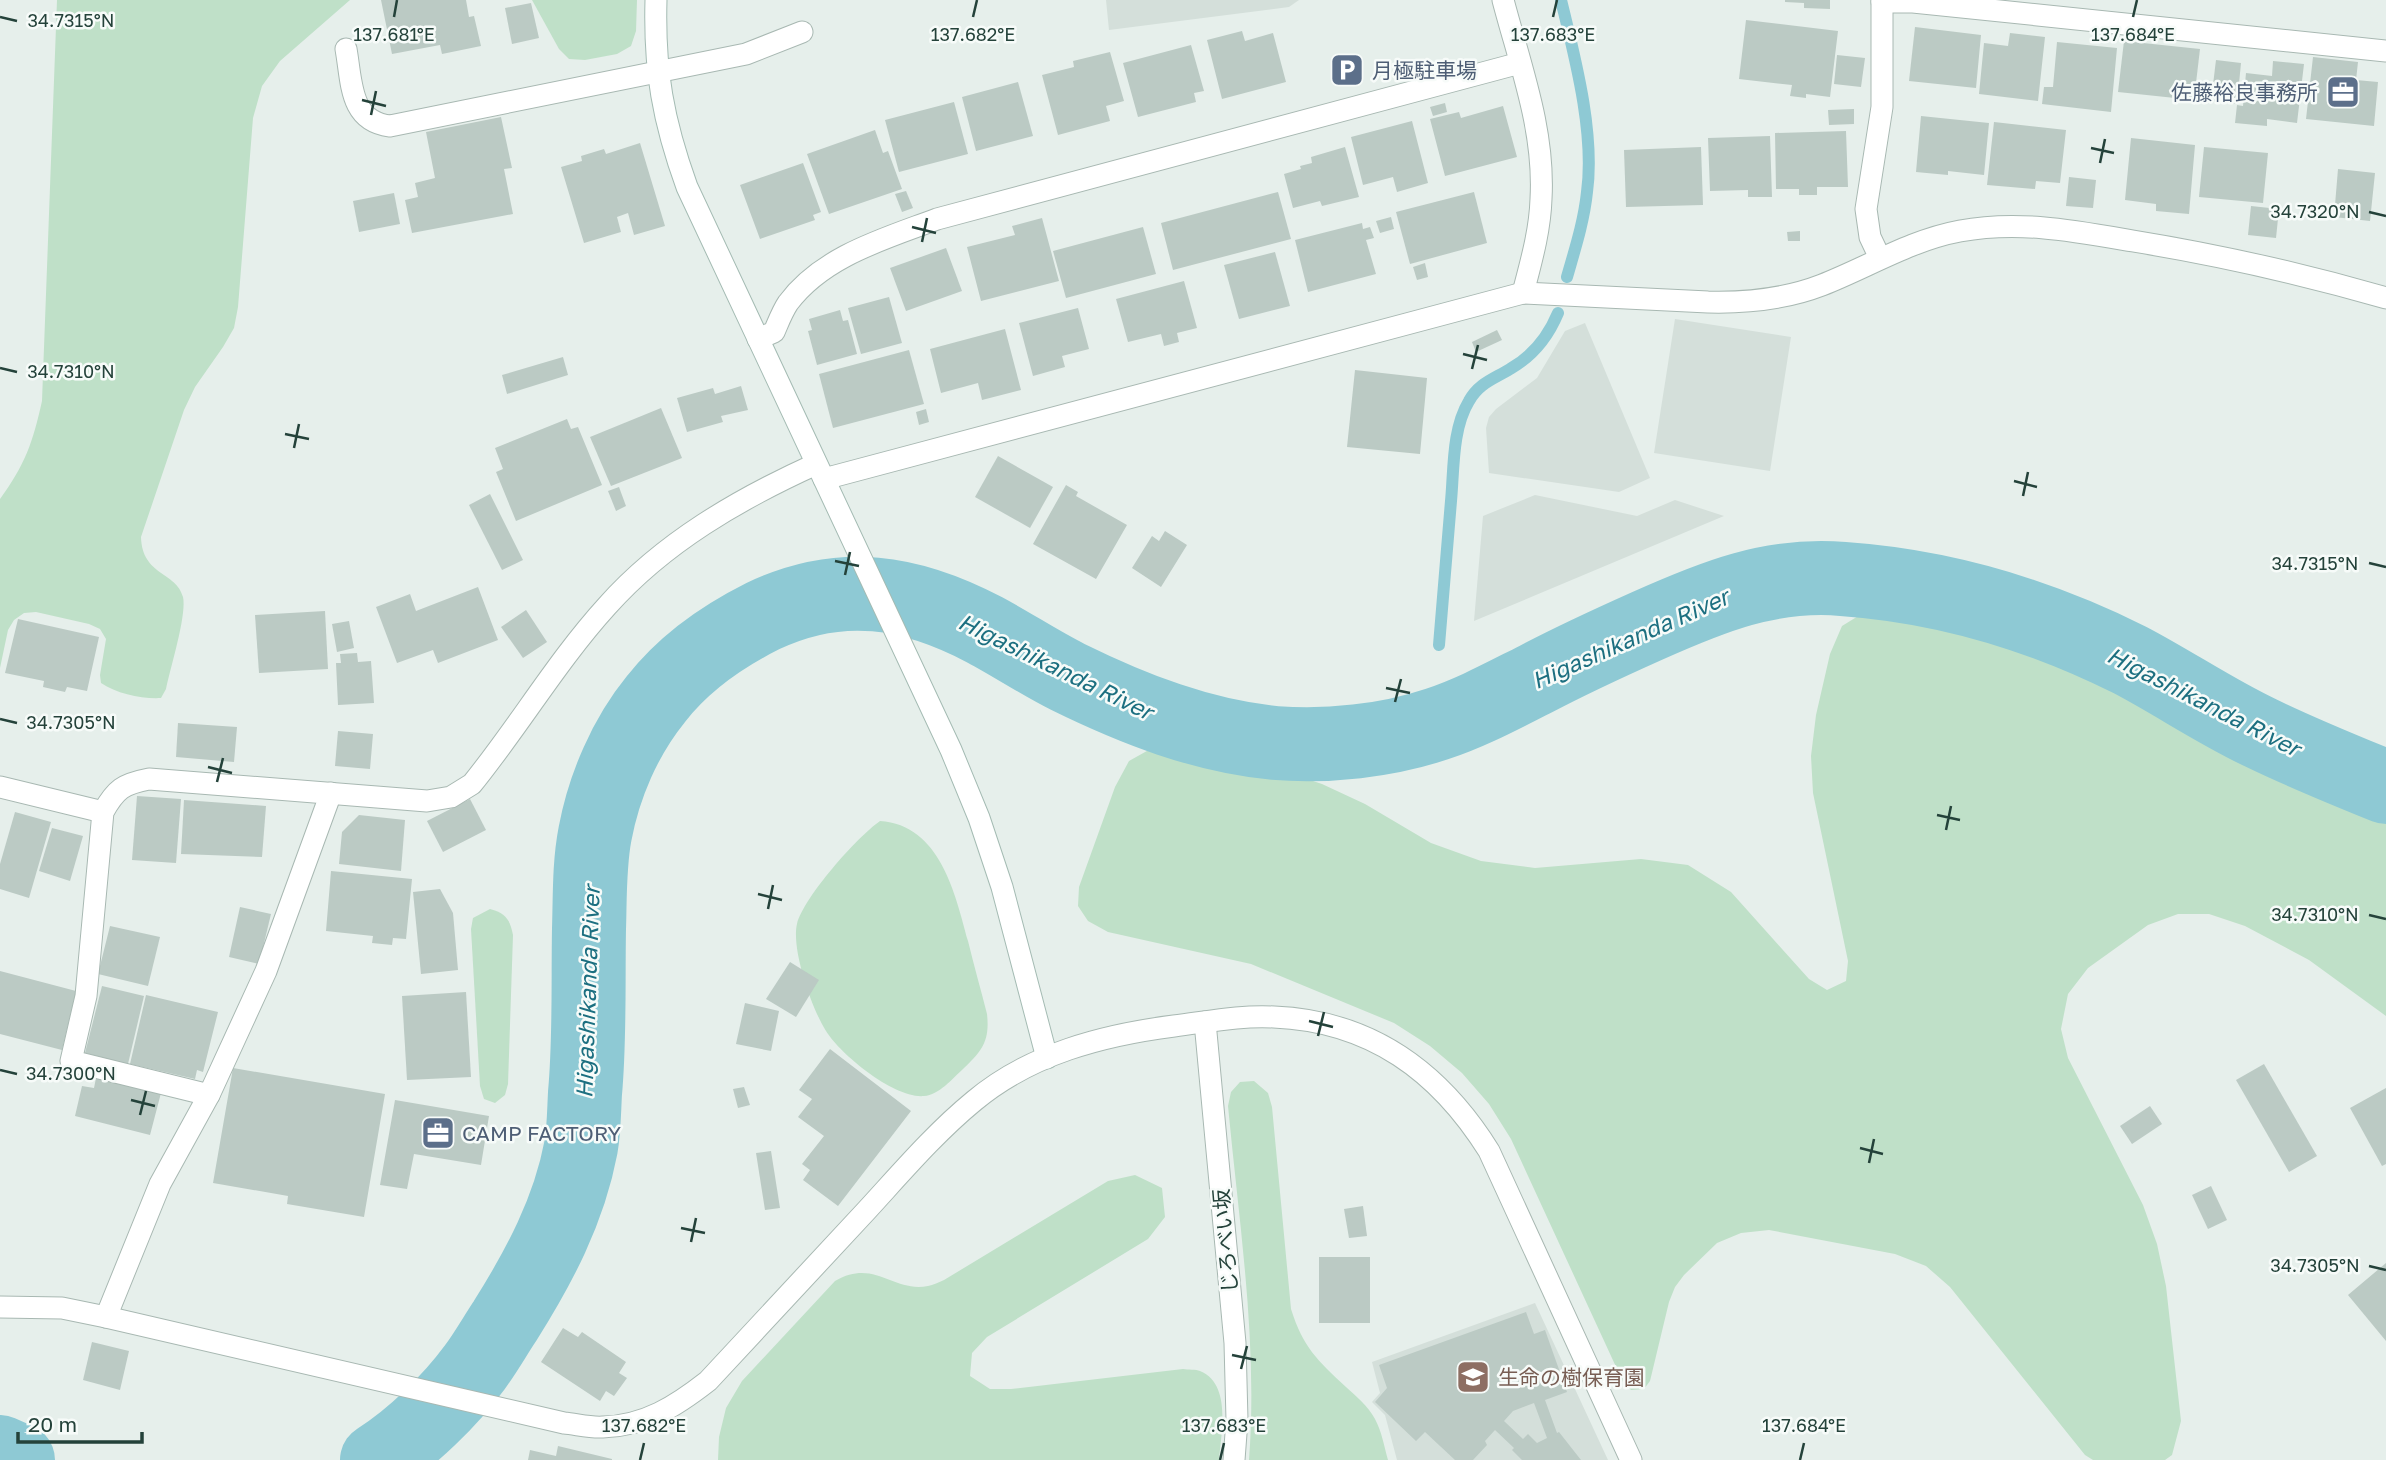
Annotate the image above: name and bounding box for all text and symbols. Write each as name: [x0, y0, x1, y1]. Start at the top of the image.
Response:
text: 34.7315°N: [28, 9, 114, 31]
text: 137.681°E: [353, 23, 435, 45]
text: 137.682°E: [931, 23, 1015, 45]
text: 137.683°E: [1511, 23, 1595, 45]
text: 137.684°E: [2091, 23, 2175, 45]
parking icon: 月極駐車場: [1328, 51, 1366, 89]
place label: 月極駐車場: [1372, 57, 1477, 83]
office icon: 佐藤裕良事務所: [2324, 73, 2362, 111]
place label: 佐藤裕良事務所: [2171, 79, 2318, 105]
text: 34.7320°N: [2270, 200, 2360, 222]
text: 34.7310°N: [27, 360, 115, 382]
text: 34.7315°N: [2272, 552, 2358, 574]
water label: Higashikanda River: [1527, 581, 1736, 694]
water label: Higashikanda River: [954, 607, 1160, 727]
water label: Higashikanda River: [2103, 640, 2308, 763]
text: 34.7305°N: [26, 711, 116, 733]
water label: Higashikanda River: [569, 882, 605, 1099]
text: 34.7310°N: [2271, 903, 2359, 925]
text: 34.7300°N: [26, 1062, 116, 1084]
office icon: CAMP FACTORY: [419, 1114, 457, 1152]
place label: CAMP FACTORY: [462, 1120, 622, 1146]
street label: じろべい坂: [1207, 1188, 1243, 1294]
text: 34.7305°N: [2270, 1254, 2360, 1276]
school or university icon: 生命の樹保育園: [1454, 1358, 1492, 1396]
place label: 生命の樹保育園: [1498, 1364, 1645, 1390]
scale bar: [18, 1400, 142, 1444]
text: 20 m: [28, 1411, 77, 1437]
text: 137.682°E: [602, 1414, 686, 1436]
text: 137.683°E: [1182, 1414, 1266, 1436]
text: 137.684°E: [1762, 1414, 1846, 1436]

